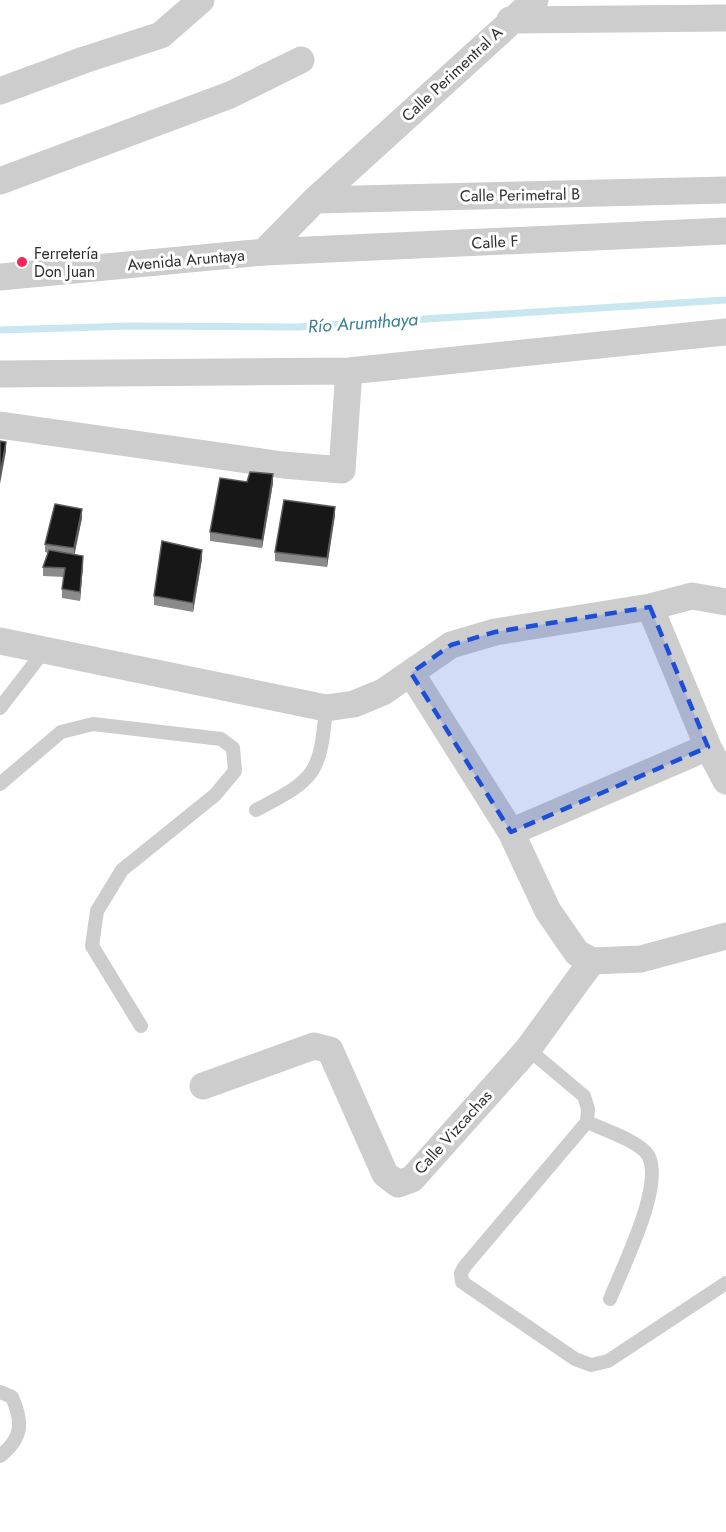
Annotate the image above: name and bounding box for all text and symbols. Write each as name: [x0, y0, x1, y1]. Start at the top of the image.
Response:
street label: Calle Perimentral A: [396, 21, 508, 127]
street label: Calle Perimetral B: [460, 182, 580, 208]
street label: Calle F: [471, 229, 519, 255]
place label: Ferretería Don Juan: [34, 242, 98, 283]
street label: Avenida Aruntaya: [126, 243, 246, 277]
marker: Ferretería Don Juan: [15, 255, 29, 269]
water label: Río Arumthaya: [307, 306, 419, 340]
street label: Calle Vizcachas: [409, 1085, 497, 1179]

